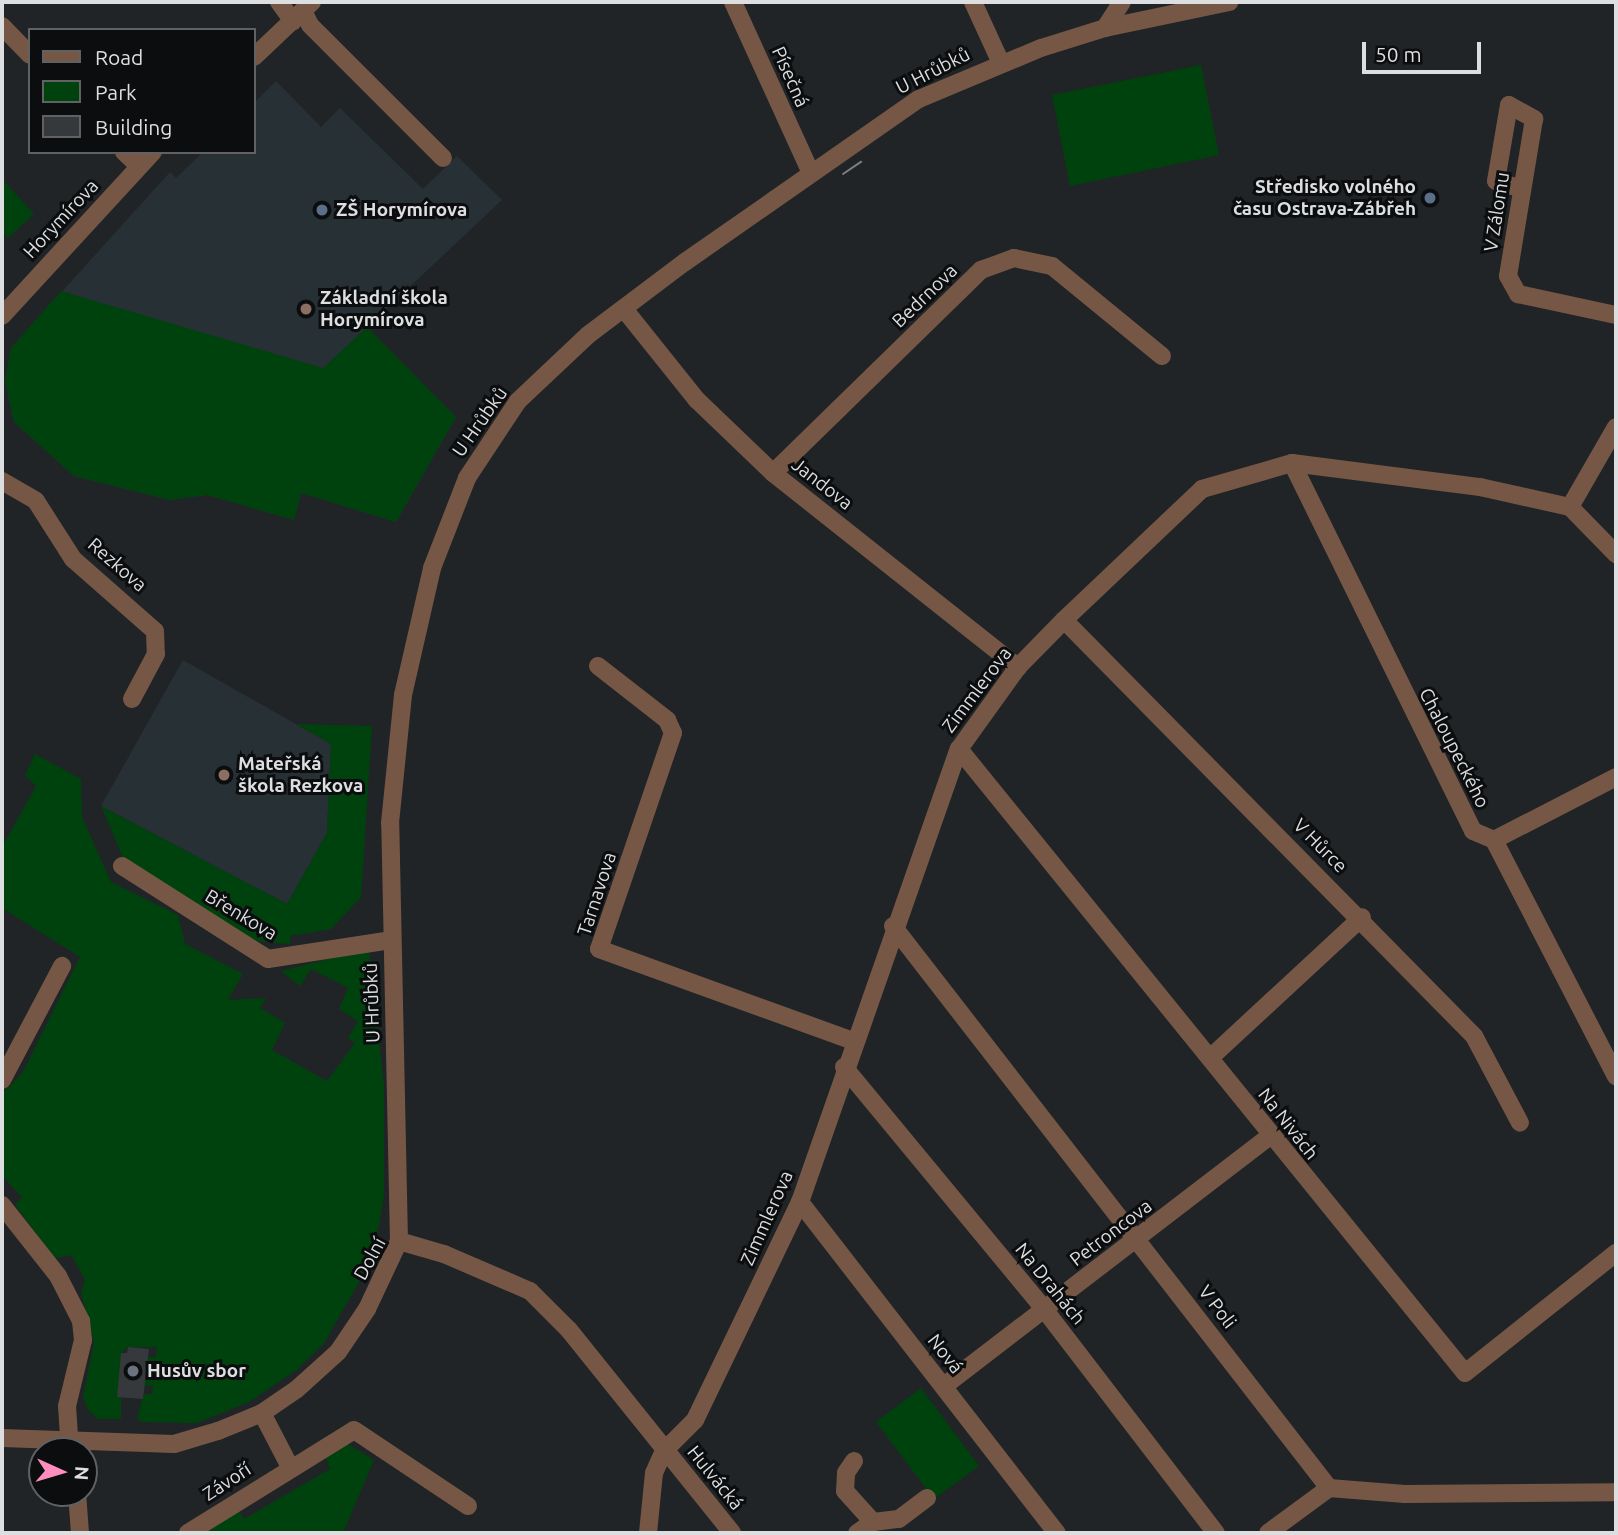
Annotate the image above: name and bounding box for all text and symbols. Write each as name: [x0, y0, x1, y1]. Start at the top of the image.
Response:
legend: [28, 28, 256, 154]
scale bar: [1366, 28, 1485, 72]
text: 50 m: [1375, 42, 1422, 66]
street label: Písečná: [767, 43, 813, 111]
street label: U Hrůbků: [892, 43, 974, 99]
text: Road: [95, 45, 143, 69]
text: Park: [95, 80, 137, 104]
text: Building: [95, 115, 172, 139]
street label: V Zálomu: [1479, 171, 1515, 253]
street label: Horymírova: [19, 175, 103, 263]
place label: Středisko volného času Ostrava-Zábřeh: [1233, 176, 1416, 220]
marker: Středisko volného času Ostrava-Zábřeh: [1422, 190, 1438, 206]
place label: ZŠ Horymírova: [336, 199, 467, 221]
marker: ZŠ Horymírova: [314, 202, 330, 218]
street label: Bedrnova: [888, 259, 962, 333]
place label: Základní škola Horymírova: [320, 287, 448, 331]
marker: Základní škola Horymírova: [298, 301, 314, 317]
street label: U Hrůbků: [448, 383, 512, 461]
street label: Jandova: [787, 453, 857, 515]
street label: Rezkova: [83, 533, 151, 597]
street label: Zimmlerova: [937, 643, 1017, 737]
street label: Chaloupeckého: [1414, 684, 1494, 812]
place label: Mateřská škola Rezkova: [238, 753, 363, 797]
marker: Mateřská škola Rezkova: [216, 767, 232, 783]
street label: V Hůrce: [1288, 814, 1352, 878]
street label: Tarnavova: [573, 849, 621, 939]
street label: Břenkova: [201, 885, 281, 945]
street label: U Hrůbků: [359, 963, 385, 1043]
street label: Na Nivách: [1253, 1084, 1323, 1164]
street label: Zimmlerova: [736, 1167, 798, 1269]
street label: Petroncova: [1065, 1195, 1157, 1271]
street label: Dolní: [349, 1234, 391, 1284]
street label: Na Drahách: [1010, 1239, 1090, 1329]
street label: V Poli: [1193, 1281, 1241, 1333]
street label: Nová: [923, 1330, 967, 1378]
place label: Husův sbor: [147, 1360, 246, 1382]
marker: Husův sbor: [125, 1363, 141, 1379]
north arrow: [28, 1437, 98, 1507]
street label: Hulvácká: [682, 1441, 748, 1515]
street label: Závoří: [199, 1458, 255, 1506]
text: N: [70, 1465, 93, 1481]

